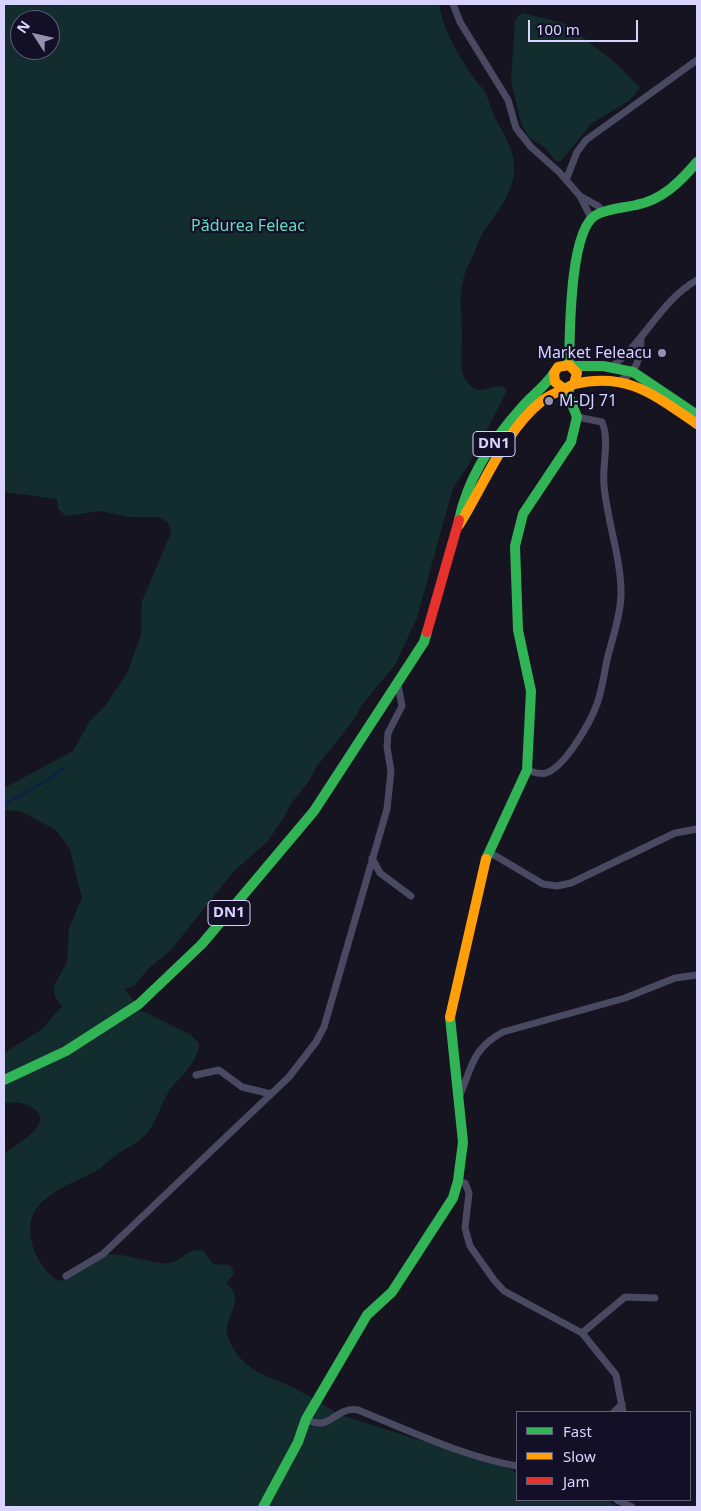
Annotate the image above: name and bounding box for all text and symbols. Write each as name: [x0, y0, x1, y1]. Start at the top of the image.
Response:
north arrow: [10, 10, 60, 60]
scale bar: [531, 10, 641, 42]
text: N: [12, 17, 34, 37]
text: 100 m: [536, 19, 580, 39]
park label: Pădurea Feleac: [191, 216, 305, 236]
place label: Market Feleacu: [537, 343, 652, 363]
marker: Market Feleacu: [656, 347, 668, 359]
place label: M-DJ 71: [559, 391, 617, 411]
marker: M-DJ 71: [543, 395, 555, 407]
road number: DN1: [473, 432, 515, 456]
road number: DN1: [208, 900, 250, 926]
legend: [516, 1411, 691, 1501]
text: Fast: [563, 1421, 592, 1441]
text: Slow: [563, 1446, 596, 1466]
text: Jam: [563, 1471, 590, 1491]

